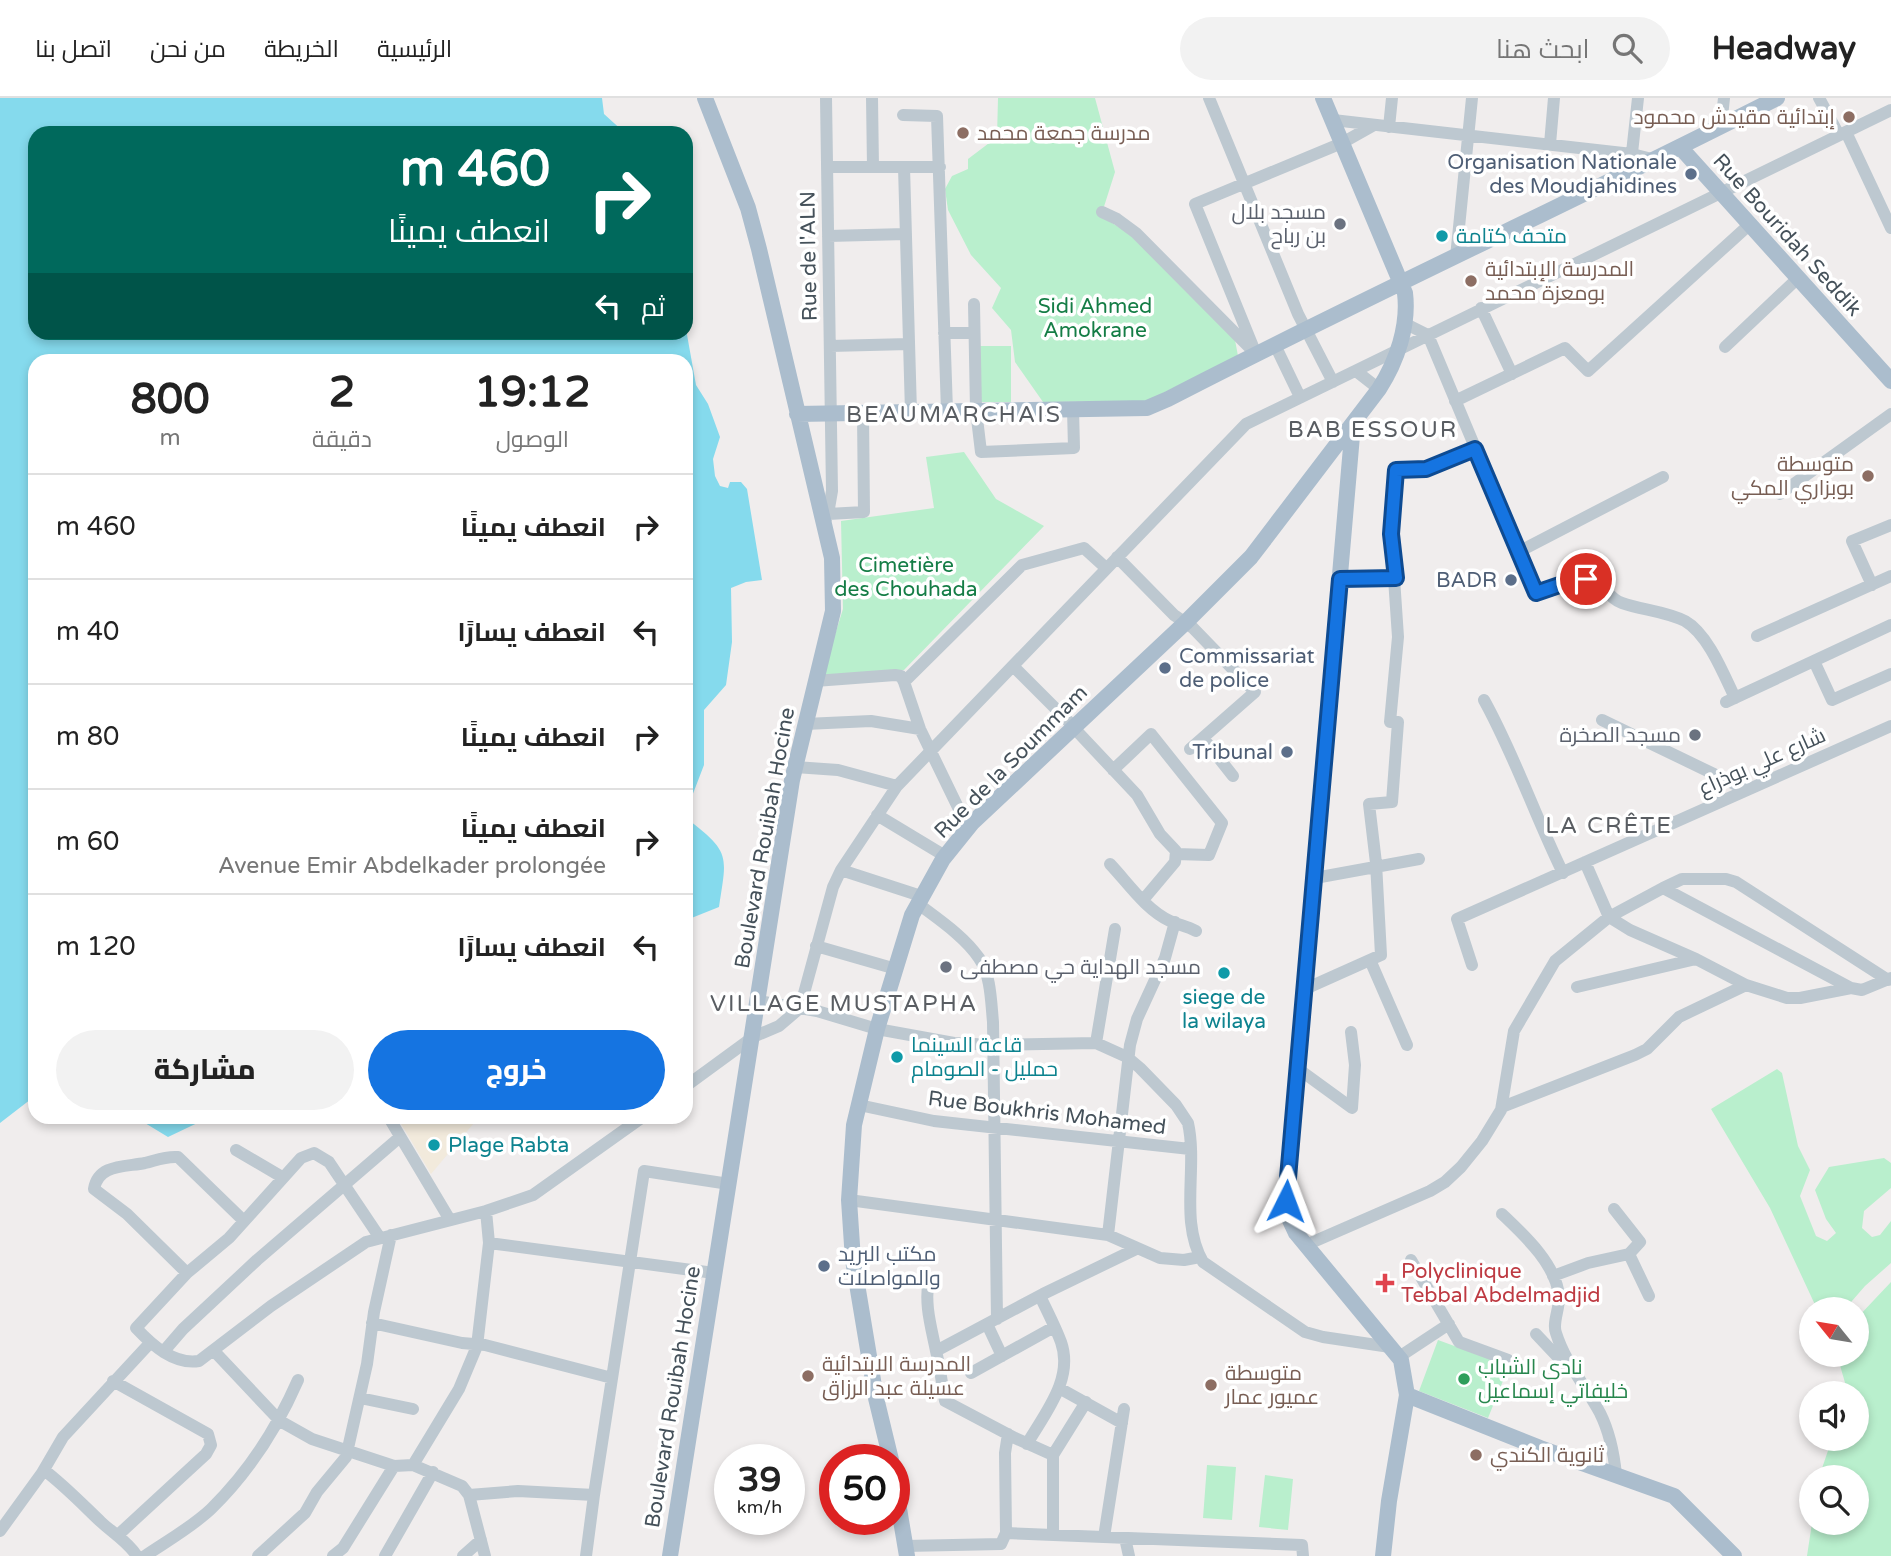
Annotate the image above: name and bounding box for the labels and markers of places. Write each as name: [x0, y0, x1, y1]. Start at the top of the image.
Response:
place label: إبتدائية مقيدش محمود: [1634, 105, 1835, 130]
marker: إبتدائية مقيدش محمود: [1841, 109, 1857, 125]
place label: مدرسة جمعة محمد: [977, 121, 1151, 146]
marker: مدرسة جمعة محمد: [955, 125, 971, 141]
place label: Organisation Nationale des Moudjahidines: [1447, 150, 1677, 199]
marker: Organisation Nationale des Moudjahidines: [1683, 166, 1699, 182]
place label: مسجد بلال بن رباح: [1231, 200, 1326, 250]
marker: مسجد بلال بن رباح: [1332, 216, 1348, 232]
place label: متحف كتامة: [1456, 224, 1567, 249]
marker: متحف كتامة: [1434, 228, 1450, 244]
place label: المدرسة الإبتدائية بومعزة محمد: [1485, 257, 1634, 306]
marker: المدرسة الإبتدائية بومعزة محمد: [1463, 273, 1479, 289]
place label: متوسطة بوبزاري المكي: [1731, 452, 1854, 504]
marker: متوسطة بوبزاري المكي: [1860, 468, 1876, 484]
pin: [1556, 549, 1616, 609]
place label: BADR: [1436, 568, 1497, 593]
marker: BADR: [1503, 572, 1519, 588]
place label: Commissariat de police: [1179, 644, 1315, 693]
marker: Commissariat de police: [1157, 660, 1173, 676]
place label: مسجد الصخرة: [1560, 723, 1681, 748]
marker: مسجد الصخرة: [1687, 727, 1703, 743]
place label: Tribunal: [1192, 740, 1273, 765]
marker: Tribunal: [1279, 744, 1295, 760]
place label: مسجد الهداية حي مصطفى: [960, 955, 1201, 983]
marker: مسجد الهداية حي مصطفى: [938, 959, 954, 975]
marker: siege de la wilaya: [1216, 965, 1232, 981]
place label: siege de la wilaya: [1182, 985, 1266, 1034]
place label: قاعة السينما حمليل - الصومام: [911, 1033, 1058, 1083]
marker: قاعة السينما حمليل - الصومام: [889, 1049, 905, 1065]
place label: Plage Rabta: [448, 1133, 569, 1158]
marker: Plage Rabta: [426, 1137, 442, 1153]
place label: مكتب البريد والمواصلات: [838, 1242, 941, 1291]
marker: مكتب البريد والمواصلات: [816, 1258, 832, 1274]
place label: Polyclinique Tebbal Abdelmadjid: [1401, 1259, 1601, 1308]
marker: Polyclinique Tebbal Abdelmadjid: [1375, 1273, 1395, 1293]
place label: المدرسة الابتدائية عسيلة عبد الرزاق: [822, 1352, 971, 1401]
place label: نادي الشباب خليفاتي إسماعيل: [1478, 1355, 1628, 1407]
place label: متوسطة عميور عمار: [1224, 1361, 1319, 1410]
marker: المدرسة الابتدائية عسيلة عبد الرزاق: [800, 1368, 816, 1384]
marker: نادي الشباب خليفاتي إسماعيل: [1456, 1371, 1472, 1387]
marker: متوسطة عميور عمار: [1203, 1377, 1219, 1393]
place label: ثانوية الكندي: [1490, 1443, 1605, 1471]
marker: ثانوية الكندي: [1468, 1447, 1484, 1463]

